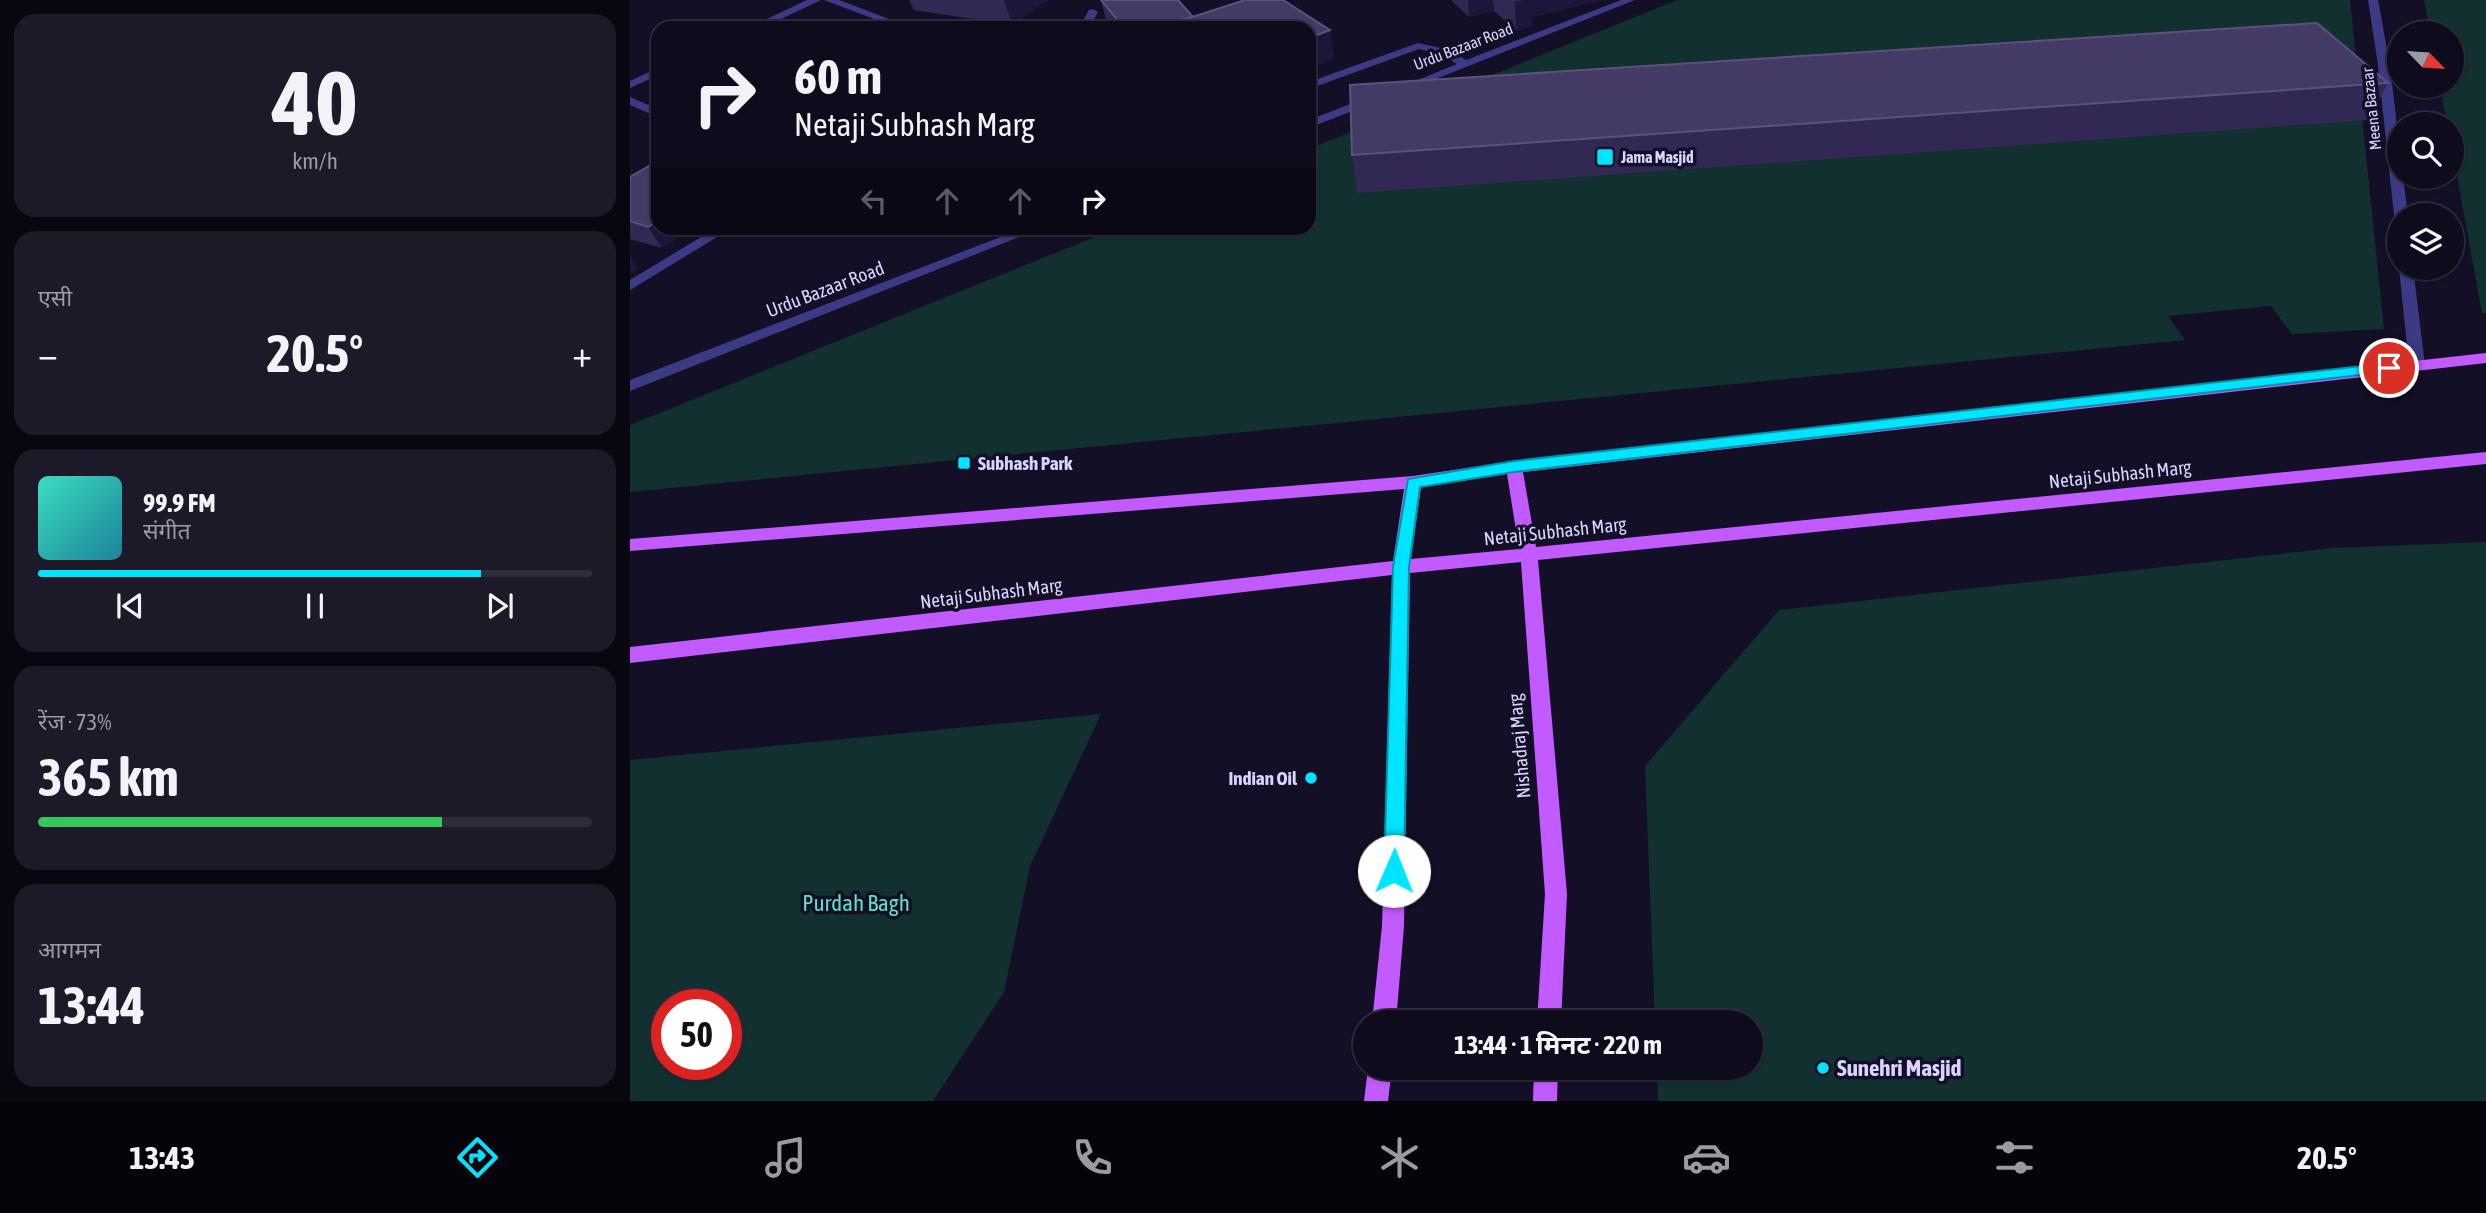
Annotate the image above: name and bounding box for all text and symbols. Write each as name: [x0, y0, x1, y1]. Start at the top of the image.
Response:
street label: Urdu Bazaar Road: [1411, 19, 1515, 73]
north arrow: [2387, 21, 2464, 98]
map controls: [2387, 21, 2464, 280]
text: 60 m: [794, 48, 882, 104]
icon: right: [679, 49, 770, 140]
text: 40: [272, 50, 358, 154]
street label: Meena Bazaar: [2358, 67, 2384, 151]
text: Netaji Subhash Marg: [794, 106, 1035, 143]
button: search: [2387, 112, 2464, 189]
marker: Jama Masjid: [1595, 147, 1615, 167]
text: km/h: [292, 148, 338, 174]
place label: Jama Masjid: [1620, 148, 1694, 166]
icon: left: [855, 182, 893, 220]
icon: ahead: [928, 182, 966, 220]
icon: ahead: [1001, 182, 1039, 220]
icon: right: [1074, 182, 1112, 220]
button: layers: [2387, 203, 2464, 280]
street label: Urdu Bazaar Road: [763, 256, 887, 322]
text: एसी: [38, 285, 72, 311]
text: 20.5°: [267, 323, 363, 383]
text: −: [38, 332, 58, 375]
text: +: [572, 332, 592, 375]
pin: [2359, 338, 2419, 398]
icon: arrive: [2370, 349, 2408, 387]
place label: Subhash Park: [978, 452, 1073, 474]
marker: Subhash Park: [956, 455, 972, 471]
street label: Netaji Subhash Marg: [2048, 456, 2193, 492]
text: 99.9 FM: [143, 488, 216, 518]
street label: Netaji Subhash Marg: [1483, 513, 1628, 549]
text: संगीत: [143, 518, 191, 544]
street label: Netaji Subhash Marg: [919, 573, 1064, 613]
icon: previous: [111, 587, 149, 625]
icon: pause: [296, 587, 334, 625]
icon: next: [481, 587, 519, 625]
street label: Nishadraj Marg: [1503, 692, 1535, 799]
text: रेंज · 73%: [38, 709, 112, 735]
text: 365 km: [38, 747, 179, 807]
place label: Indian Oil: [1228, 767, 1298, 789]
marker: Indian Oil: [1303, 770, 1319, 786]
position arrow: [1357, 834, 1431, 908]
park label: Purdah Bagh: [802, 890, 910, 916]
text: आगमन: [38, 937, 101, 963]
text: 13:44: [38, 975, 145, 1035]
speed limit sign: 50: [651, 989, 742, 1080]
text: 13:44 · 1 मिनट · 220 m: [1454, 1030, 1662, 1060]
place label: Sunehri Masjid: [1837, 1055, 1962, 1081]
marker: Sunehri Masjid: [1815, 1060, 1831, 1076]
icon: directions: [453, 1133, 502, 1182]
icon: music: [761, 1133, 810, 1182]
icon: phone: [1068, 1133, 1117, 1182]
icon: climate: [1375, 1133, 1424, 1182]
icon: car: [1682, 1133, 1731, 1182]
icon: filters: [1990, 1133, 2039, 1182]
text: 13:43: [129, 1139, 195, 1176]
text: 20.5°: [2297, 1139, 2357, 1176]

